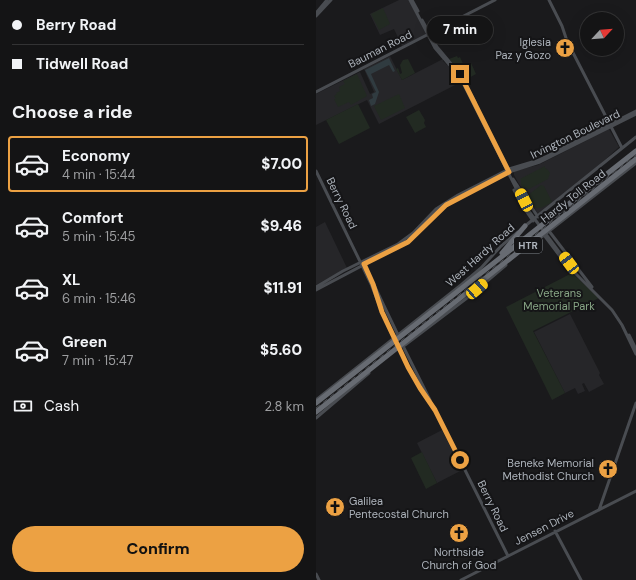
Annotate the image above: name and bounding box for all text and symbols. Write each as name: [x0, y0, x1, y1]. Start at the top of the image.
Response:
north arrow: [580, 12, 624, 56]
map controls: [580, 12, 624, 56]
text: Berry Road: [36, 15, 116, 35]
callout: 7 min: [427, 16, 493, 44]
text: 7 min: [443, 21, 477, 38]
street label: Bauman Road: [346, 27, 414, 71]
place label: Iglesia Paz y Gozo: [495, 35, 551, 62]
church icon: Iglesia Paz y Gozo: [554, 37, 576, 59]
text: Tidwell Road: [36, 54, 128, 74]
route end: [451, 65, 469, 83]
text: Choose a ride: [12, 100, 133, 124]
street label: Irvington Boulevard: [528, 106, 622, 162]
icon: car: [14, 146, 50, 182]
text: Economy: [62, 146, 130, 166]
text: $7.00: [261, 154, 302, 174]
text: 4 min · 15:44: [62, 166, 135, 183]
street label: Hardy Toll Road: [538, 166, 608, 226]
street label: Berry Road: [324, 175, 361, 231]
car: [513, 187, 535, 213]
icon: car: [14, 208, 50, 244]
text: Comfort: [62, 208, 123, 228]
text: $9.46: [261, 216, 302, 236]
street label: West Hardy Road: [443, 220, 517, 290]
text: 5 min · 15:45: [62, 228, 135, 245]
road number: HTR: [514, 237, 542, 253]
car: [557, 250, 581, 276]
icon: car: [14, 270, 50, 306]
text: XL: [62, 270, 80, 290]
car: [464, 277, 490, 301]
text: $11.91: [263, 278, 302, 298]
park label: Veterans Memorial Park: [523, 286, 595, 313]
text: 6 min · 15:46: [62, 290, 136, 307]
icon: car: [14, 332, 50, 368]
text: Green: [62, 332, 107, 352]
text: $5.60: [260, 340, 302, 360]
text: 7 min · 15:47: [62, 352, 134, 369]
icon: cash: [12, 395, 34, 417]
text: Cash: [44, 396, 79, 416]
text: 2.8 km: [264, 398, 304, 415]
route start: [451, 451, 469, 469]
place label: Beneke Memorial Methodist Church: [502, 456, 594, 483]
church icon: Beneke Memorial Methodist Church: [597, 458, 619, 480]
street label: Berry Road: [475, 478, 512, 534]
place label: Galilea Pentecostal Church: [349, 494, 449, 521]
church icon: Galilea Pentecostal Church: [324, 496, 346, 518]
street label: Jensen Drive: [512, 506, 576, 548]
church icon: Northside Church of God: [448, 522, 470, 544]
button: Confirm: [12, 526, 304, 572]
place label: Northside Church of God: [422, 545, 497, 572]

